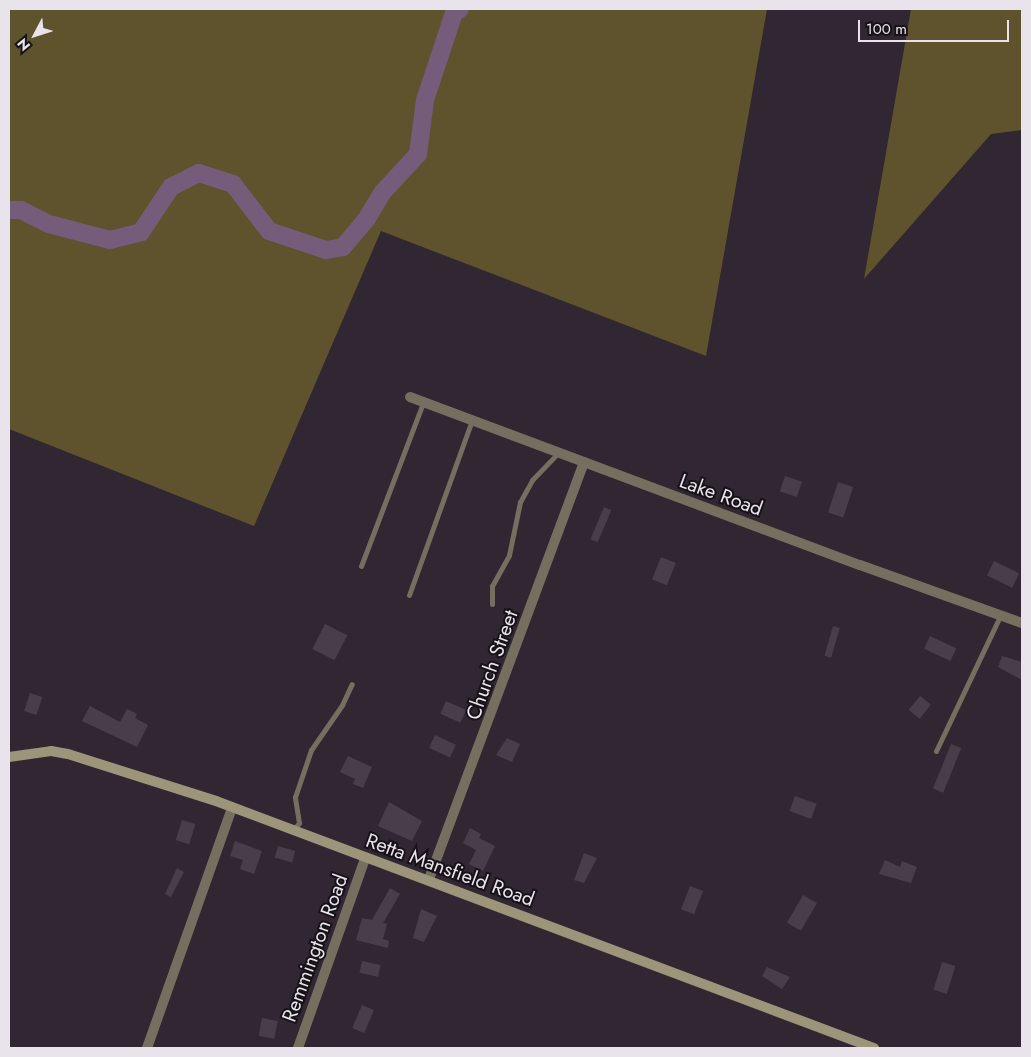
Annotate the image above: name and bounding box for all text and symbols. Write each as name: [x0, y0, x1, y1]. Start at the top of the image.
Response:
north arrow: [10, 10, 60, 60]
scale bar: [861, 10, 1012, 42]
text: 100 m: [866, 18, 907, 40]
text: N: [12, 34, 35, 55]
street label: Lake Road: [676, 469, 766, 521]
street label: Church Street: [461, 607, 523, 723]
street label: Retta Mansfield Road: [363, 828, 537, 912]
street label: Remmington Road: [277, 871, 353, 1025]

